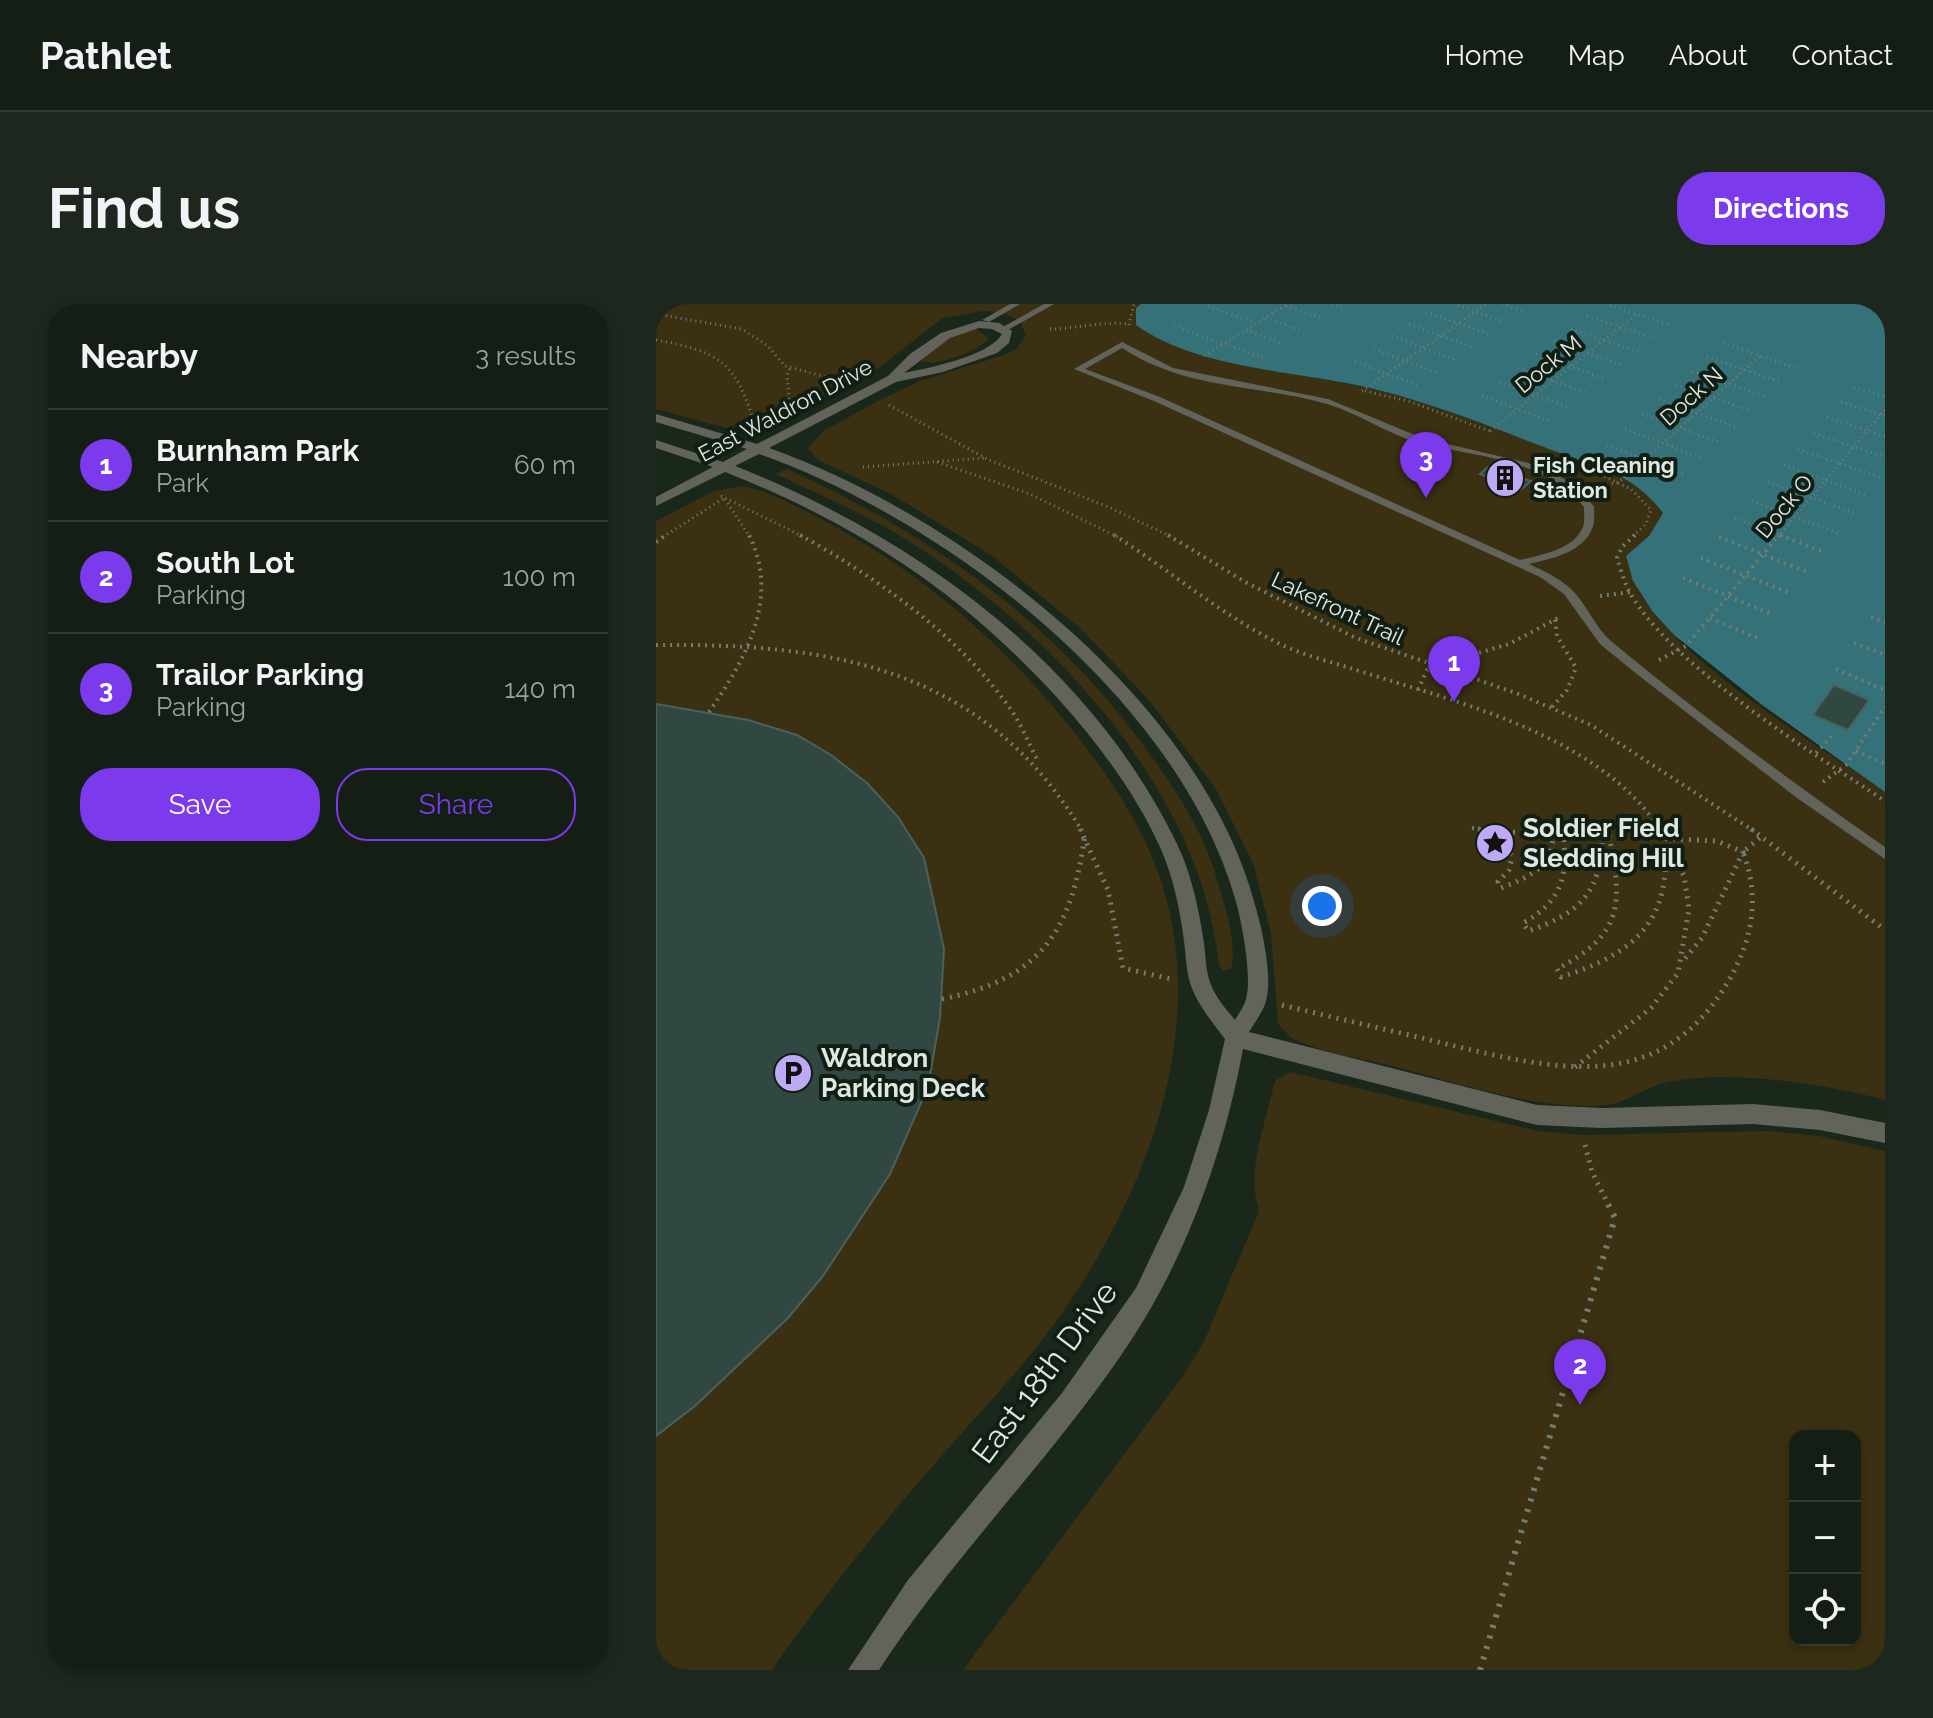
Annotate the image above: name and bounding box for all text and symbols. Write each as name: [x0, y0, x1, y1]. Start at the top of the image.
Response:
text: Pathlet: [40, 33, 172, 78]
text: Home: [1444, 39, 1524, 72]
text: Map: [1568, 39, 1625, 72]
text: About: [1669, 39, 1748, 72]
text: Contact: [1792, 39, 1893, 72]
button: Directions: [1677, 172, 1885, 245]
text: Find us: [48, 175, 240, 241]
street label: Dock M: [1510, 330, 1586, 398]
text: Nearby: [80, 336, 198, 376]
text: 3 results: [475, 341, 576, 371]
street label: East Waldron Drive: [694, 353, 876, 467]
street label: Dock N: [1654, 361, 1728, 431]
pin: 3: [1400, 432, 1452, 498]
text: Burnham Park: [156, 433, 359, 468]
text: 1: [100, 450, 112, 480]
text: 60 m: [514, 450, 576, 480]
place label: Fish Cleaning Station: [1533, 452, 1675, 503]
building icon: Fish Cleaning Station: [1484, 457, 1526, 499]
text: Park: [156, 468, 209, 498]
street label: Dock O: [1750, 469, 1818, 543]
text: South Lot: [156, 545, 295, 580]
text: 2: [99, 562, 113, 592]
text: 100 m: [503, 562, 576, 592]
street label: Lakefront Trail: [1268, 566, 1408, 650]
text: Parking: [156, 580, 246, 610]
pin: 1: [1428, 636, 1480, 702]
text: Trailor Parking: [156, 657, 364, 692]
text: 3: [99, 674, 113, 704]
text: 140 m: [504, 674, 576, 704]
text: Parking: [156, 692, 246, 722]
button: Save: [80, 768, 320, 841]
button: Share: [336, 768, 576, 841]
place label: Soldier Field Sledding Hill: [1523, 813, 1685, 873]
place icon: Soldier Field Sledding Hill: [1474, 822, 1516, 864]
your location: [1302, 886, 1342, 926]
place label: Waldron Parking Deck: [821, 1043, 985, 1103]
parking icon: Waldron Parking Deck: [772, 1052, 814, 1094]
street label: East 18th Drive: [964, 1274, 1124, 1470]
pin: 2: [1554, 1339, 1606, 1405]
map controls: [1789, 1430, 1861, 1646]
button: +: [1789, 1430, 1861, 1502]
button: −: [1789, 1502, 1861, 1574]
button: locate: [1789, 1574, 1861, 1646]

